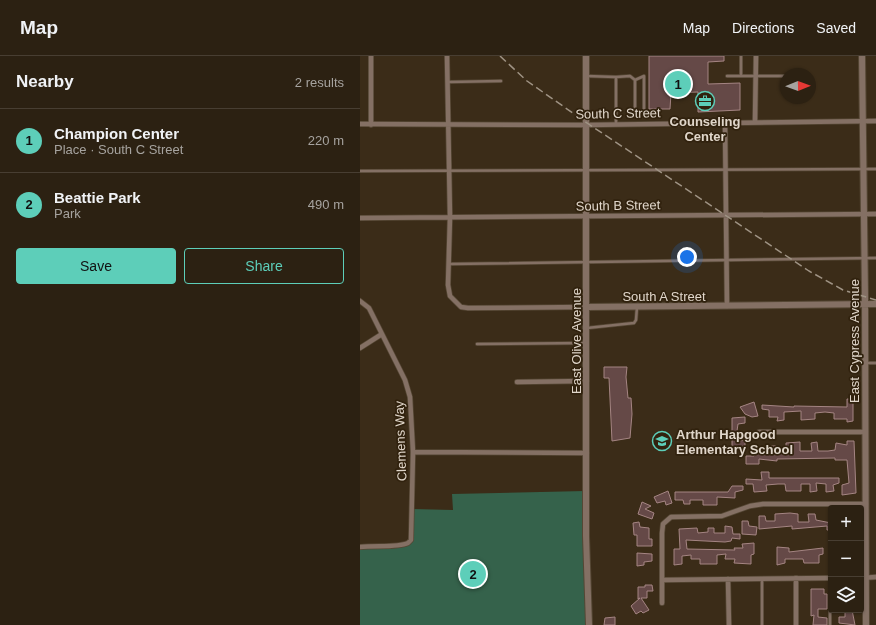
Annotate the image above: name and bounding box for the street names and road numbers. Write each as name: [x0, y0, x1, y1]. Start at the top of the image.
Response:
street label: South C Street: [575, 105, 661, 122]
street label: South B Street: [576, 197, 661, 214]
street label: East Cypress Avenue: [847, 279, 862, 403]
street label: East Olive Avenue: [569, 288, 584, 394]
street label: South A Street: [622, 289, 706, 304]
street label: Clemens Way: [392, 400, 409, 481]

